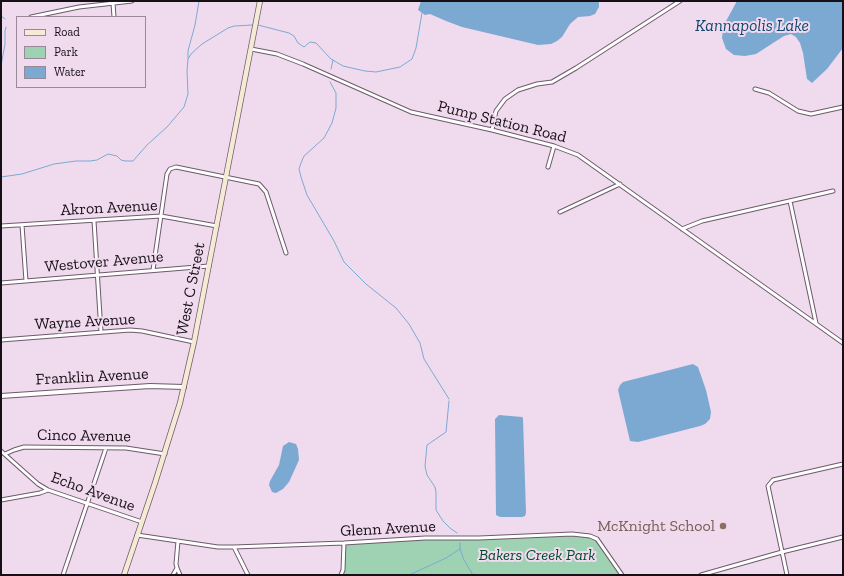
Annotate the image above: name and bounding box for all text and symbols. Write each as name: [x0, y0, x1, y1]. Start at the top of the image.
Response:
legend: [16, 16, 146, 88]
water label: Kannapolis Lake: [695, 16, 809, 36]
text: Road: [54, 25, 80, 39]
text: Park: [54, 45, 78, 59]
text: Water: [54, 65, 86, 79]
street label: Pump Station Road: [435, 97, 569, 147]
street label: Akron Avenue: [60, 196, 158, 220]
street label: West C Street: [173, 241, 209, 337]
street label: Westover Avenue: [44, 247, 164, 277]
street label: Wayne Avenue: [34, 310, 136, 334]
street label: Franklin Avenue: [35, 364, 149, 390]
street label: Cinco Avenue: [37, 426, 131, 446]
street label: Echo Avenue: [48, 468, 138, 516]
place label: McKnight School: [597, 516, 715, 536]
street label: Glenn Avenue: [340, 517, 436, 541]
marker: McKnight School: [718, 521, 728, 531]
park label: Bakers Creek Park: [479, 545, 595, 565]

